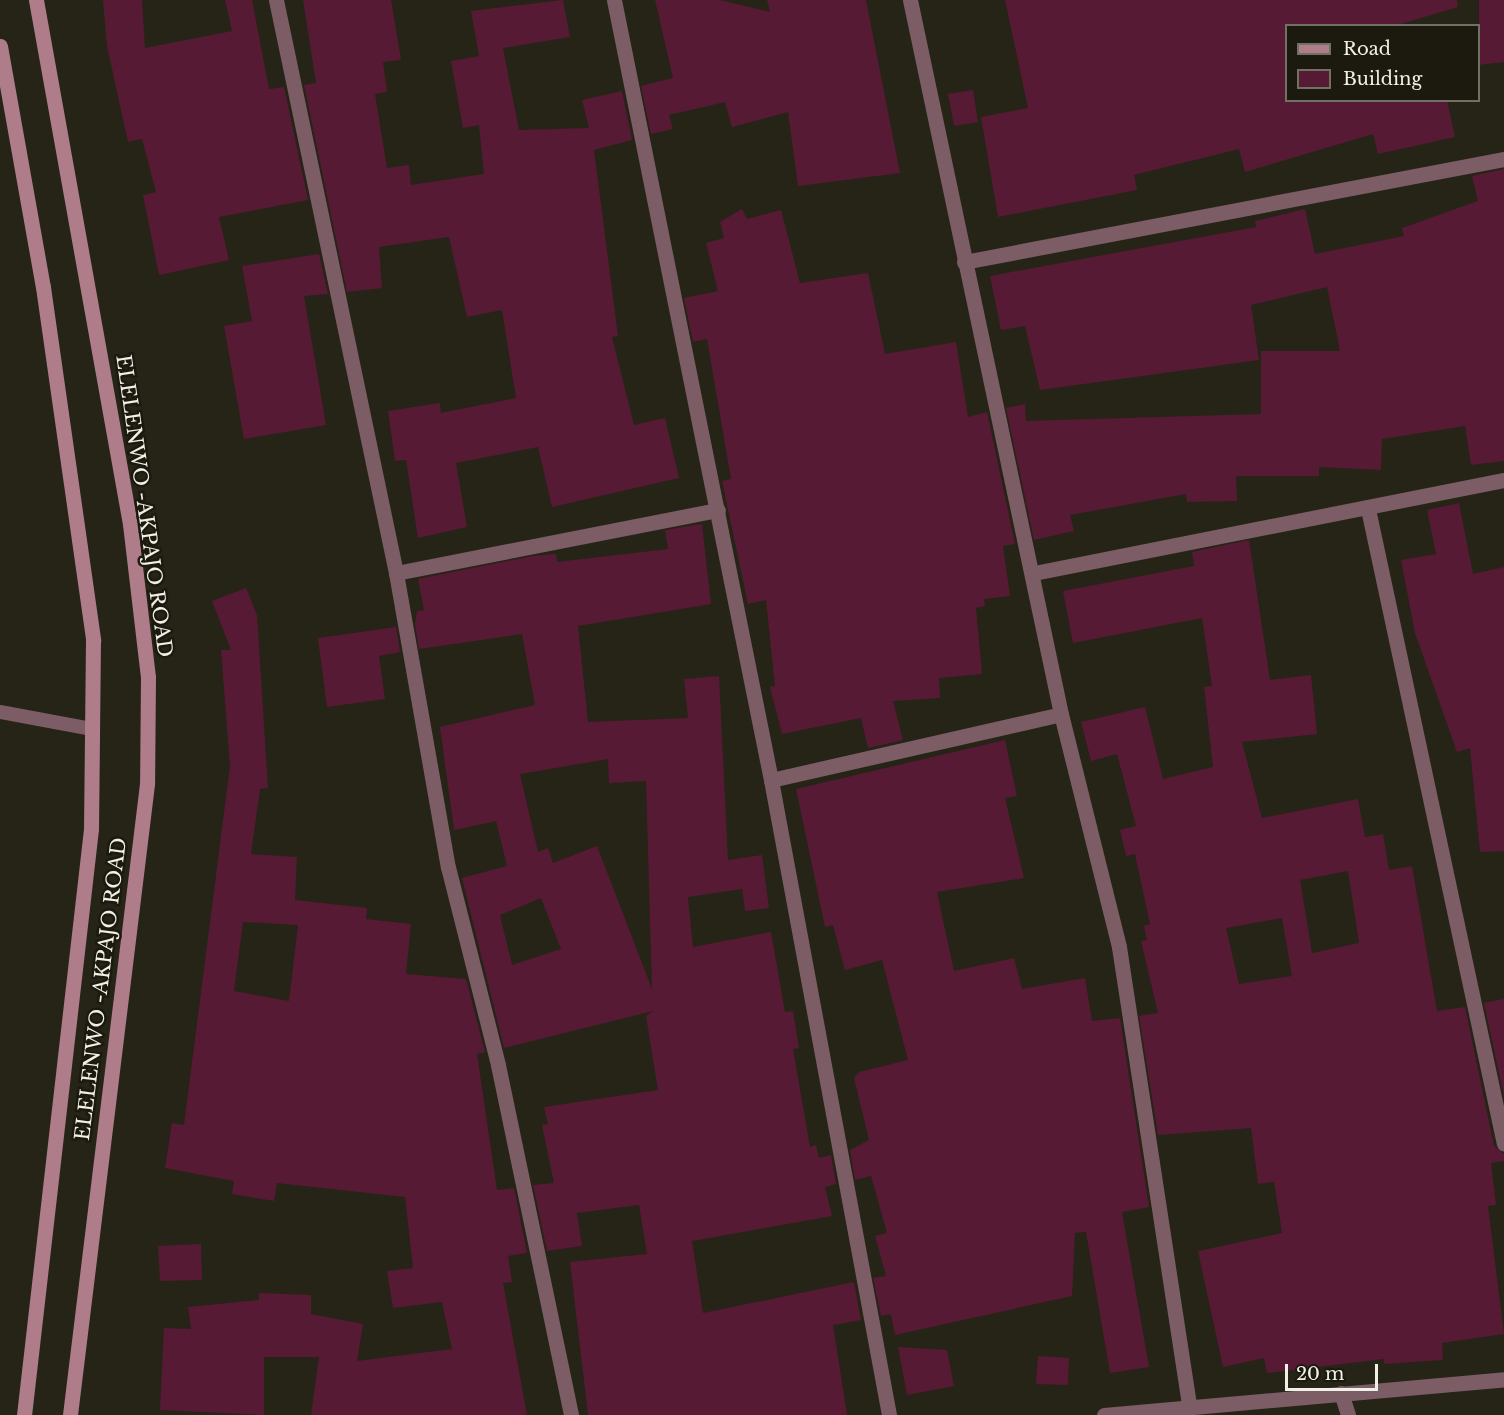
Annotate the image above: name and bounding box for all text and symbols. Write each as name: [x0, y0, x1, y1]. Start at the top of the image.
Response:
legend: [1285, 24, 1480, 102]
text: Road: [1343, 38, 1391, 60]
text: Building: [1343, 68, 1422, 90]
street label: ELELENWO -AKPAJO ROAD: [111, 353, 177, 659]
street label: ELELENWO -AKPAJO ROAD: [70, 836, 132, 1142]
scale bar: [1288, 1352, 1381, 1390]
text: 20 m: [1296, 1363, 1344, 1385]

